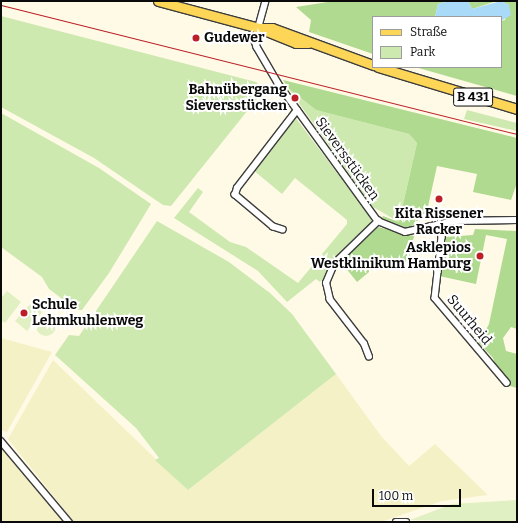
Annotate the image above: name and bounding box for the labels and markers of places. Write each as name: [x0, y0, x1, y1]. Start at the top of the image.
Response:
place label: Gudewer: [204, 30, 264, 46]
marker: Gudewer: [191, 33, 201, 43]
place label: Bahnübergang Sieversstücken: [186, 82, 287, 114]
marker: Bahnübergang Sieversstücken: [290, 93, 300, 103]
marker: Kita Rissener Racker: [434, 194, 444, 204]
place label: Kita Rissener Racker: [395, 206, 483, 238]
place label: Asklepios Westklinikum Hamburg: [311, 240, 471, 272]
marker: Asklepios Westklinikum Hamburg: [474, 250, 486, 262]
place label: Schule Lehmkuhlenweg: [32, 297, 143, 330]
marker: Schule Lehmkuhlenweg: [19, 308, 29, 318]

